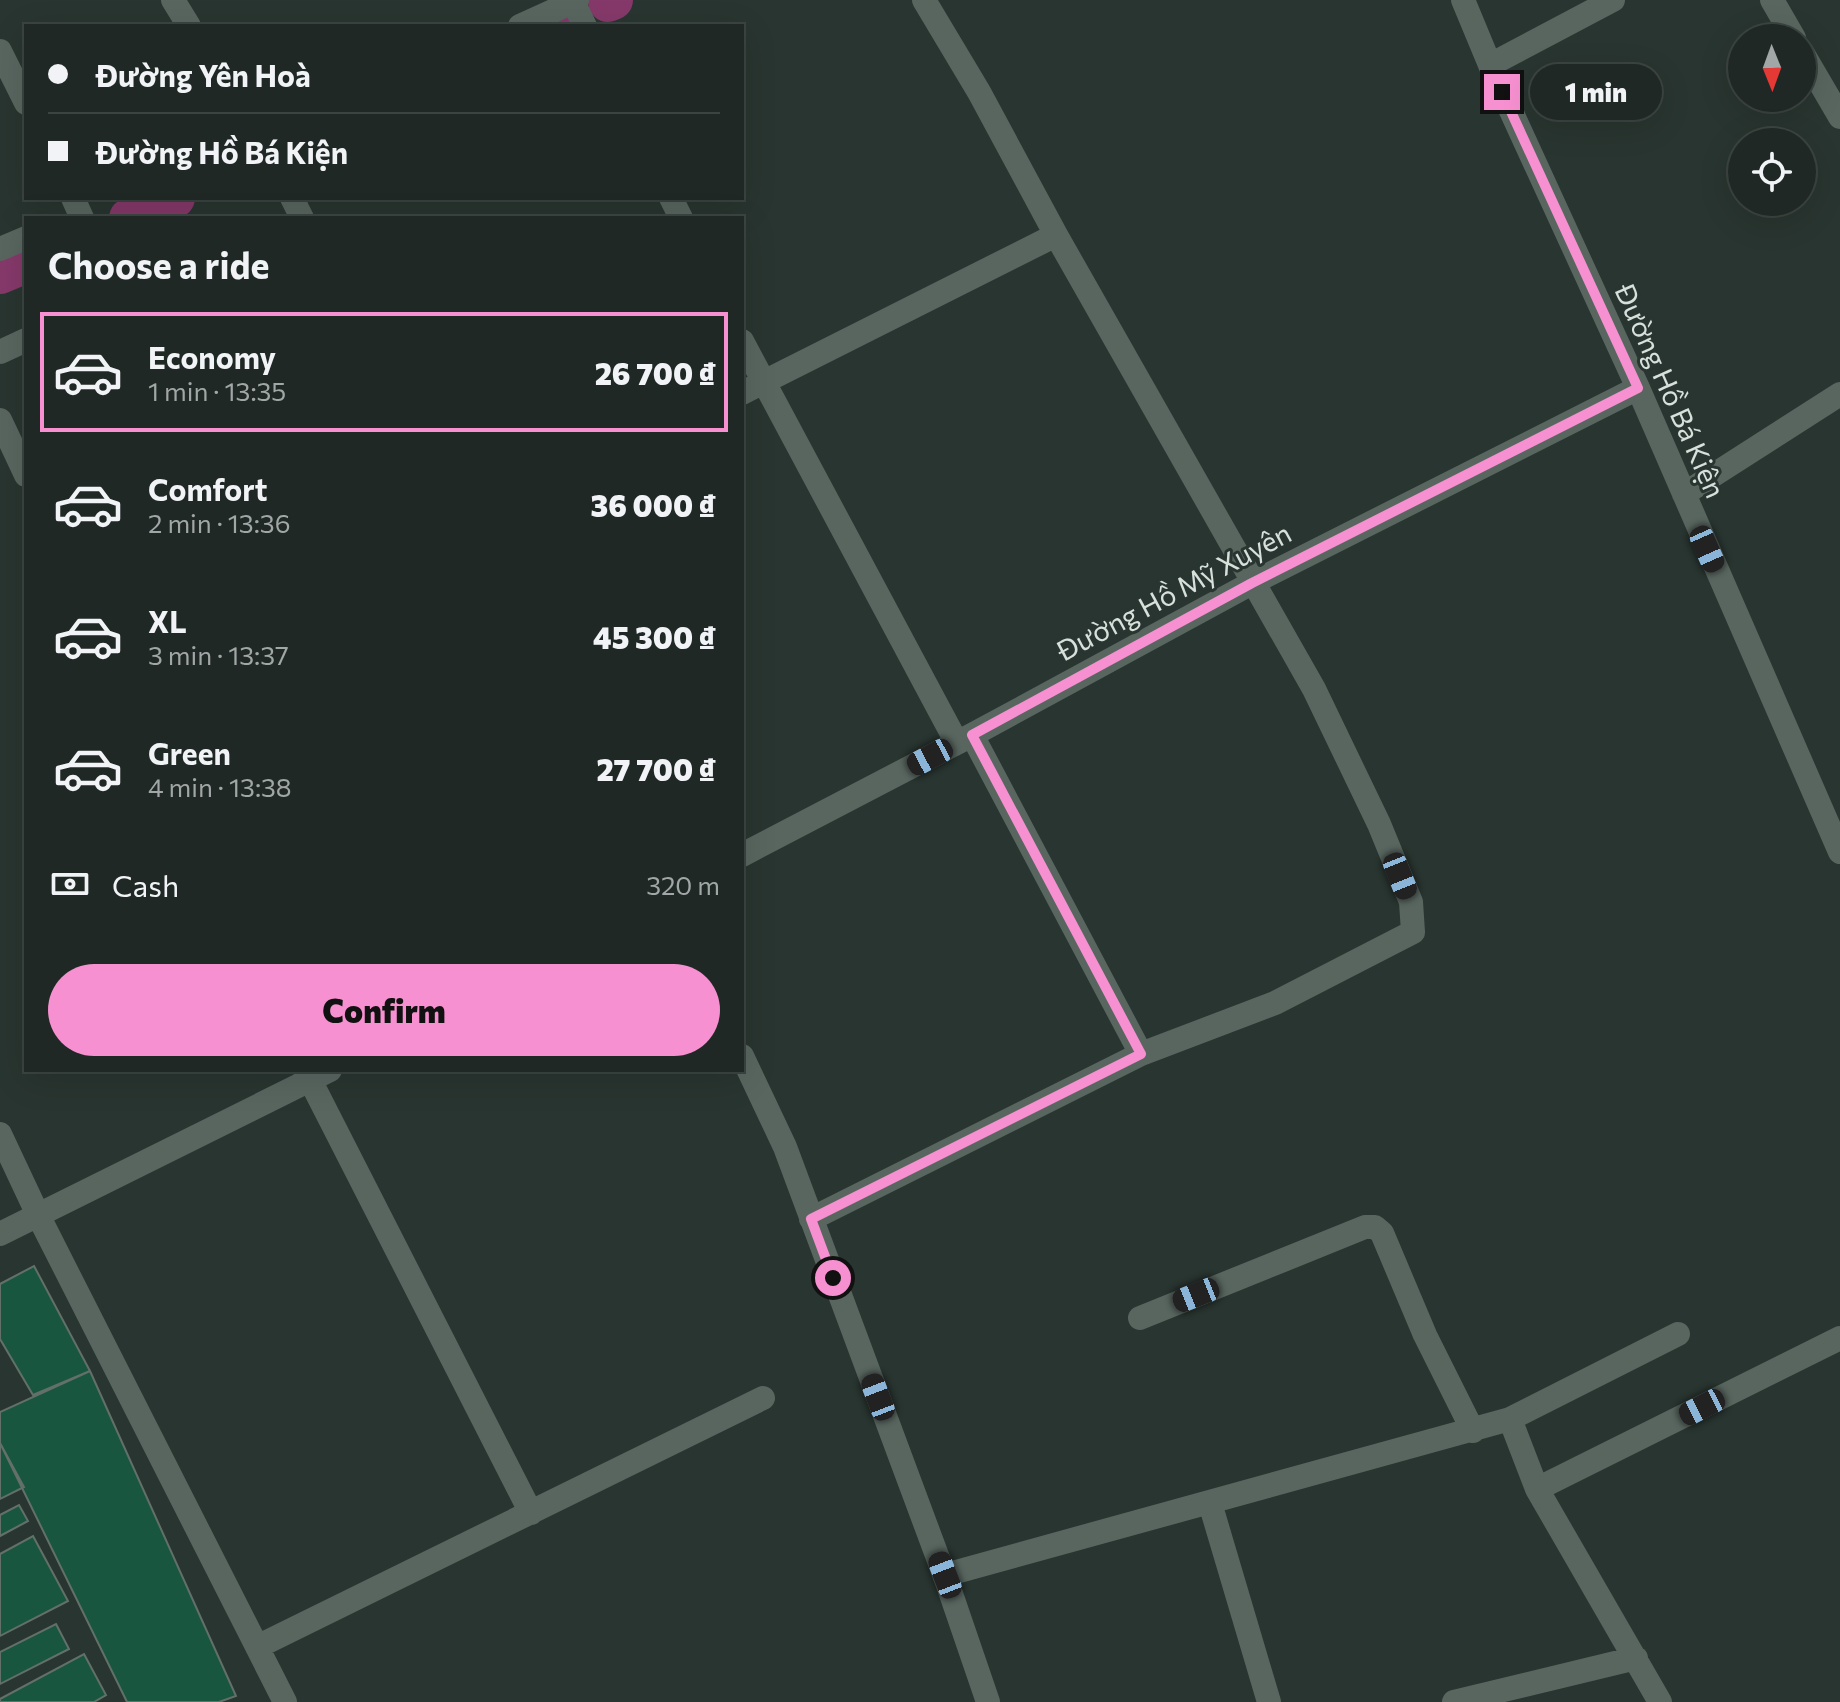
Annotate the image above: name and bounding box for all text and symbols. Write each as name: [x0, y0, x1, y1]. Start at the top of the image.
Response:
north arrow: [1728, 24, 1816, 112]
map controls: [1728, 24, 1816, 216]
text: Đường Yên Hoà: [96, 56, 311, 93]
callout: 1 min: [1530, 64, 1662, 120]
route end: [1484, 74, 1520, 110]
text: 1 min: [1565, 76, 1627, 107]
button: locate: [1728, 128, 1816, 216]
text: Đường Hồ Bá Kiện: [96, 133, 348, 170]
text: Choose a ride: [48, 242, 269, 286]
street label: Đường Hồ Bá Kiện: [1608, 277, 1733, 503]
icon: car: [52, 336, 124, 408]
text: Economy: [148, 338, 276, 375]
text: 26 700 ₫: [595, 354, 716, 391]
text: 1 min · 13:35: [148, 375, 286, 406]
icon: car: [52, 468, 124, 540]
text: Comfort: [148, 470, 267, 507]
text: 36 000 ₫: [591, 486, 716, 523]
text: 2 min · 13:36: [148, 507, 290, 538]
street label: Đường Hồ Mỹ Xuyên: [1050, 515, 1297, 668]
car: [1686, 522, 1728, 576]
icon: car: [52, 600, 124, 672]
text: XL: [148, 602, 187, 639]
text: 45 300 ₫: [593, 618, 716, 655]
text: 3 min · 13:37: [148, 639, 289, 670]
icon: car: [52, 732, 124, 804]
text: Green: [148, 734, 231, 771]
car: [903, 735, 957, 779]
text: 27 700 ₫: [597, 750, 716, 787]
text: 4 min · 13:38: [148, 771, 292, 802]
car: [1380, 849, 1420, 903]
icon: cash: [48, 862, 92, 906]
text: Cash: [112, 866, 179, 903]
text: 320 m: [646, 869, 720, 900]
button: Confirm: [48, 964, 720, 1056]
route start: [815, 1260, 851, 1296]
car: [1169, 1275, 1223, 1315]
car: [858, 1370, 898, 1424]
car: [1675, 1385, 1729, 1429]
car: [925, 1548, 965, 1602]

